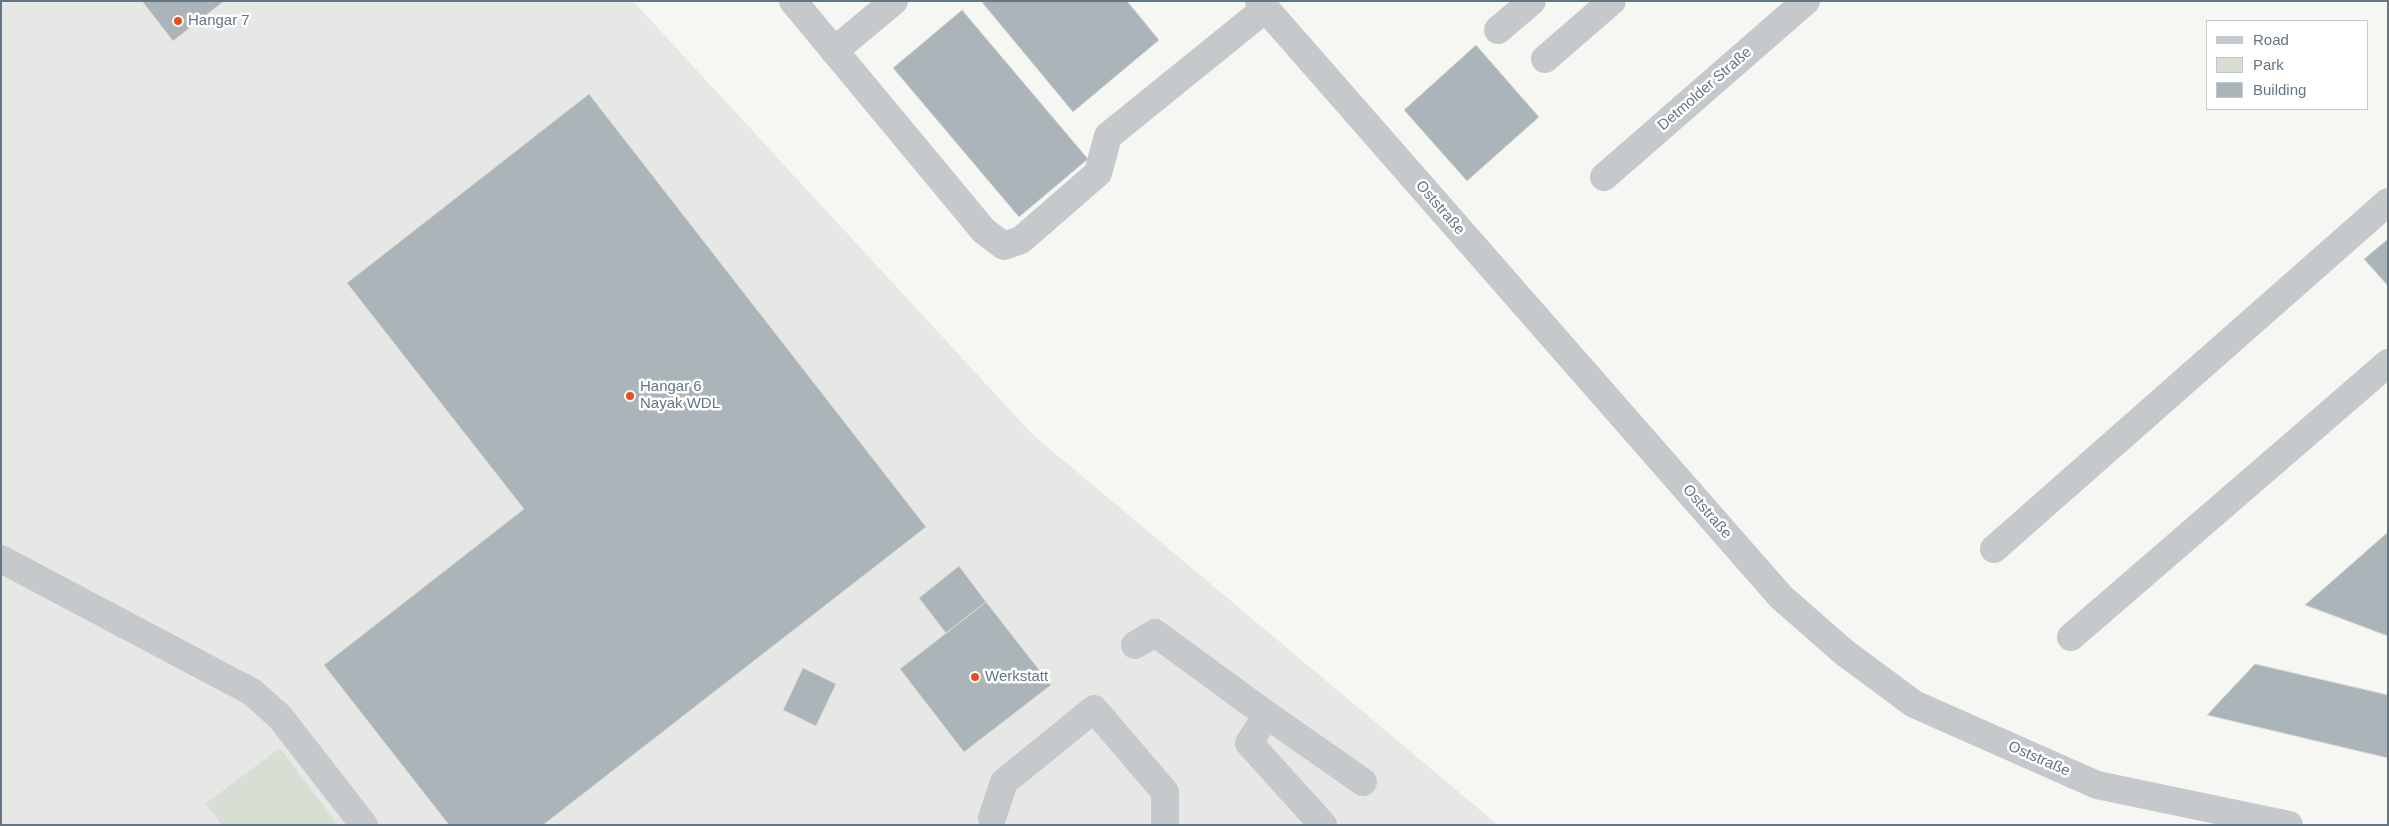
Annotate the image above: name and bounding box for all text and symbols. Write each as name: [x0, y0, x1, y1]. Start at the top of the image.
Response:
place label: Hangar 7: [188, 12, 250, 30]
marker: Hangar 7: [172, 15, 184, 27]
legend: [2206, 20, 2369, 110]
text: Road: [2253, 31, 2289, 48]
street label: Detmolder Straße: [1654, 43, 1756, 135]
text: Park: [2253, 56, 2284, 73]
text: Building: [2253, 81, 2306, 98]
street label: Oststraße: [1412, 177, 1468, 239]
place label: Hangar 6 Nayak WDL: [640, 378, 720, 413]
marker: Hangar 6 Nayak WDL: [624, 390, 636, 402]
street label: Oststraße: [1679, 481, 1735, 543]
place label: Werkstatt: [985, 668, 1048, 686]
marker: Werkstatt: [969, 671, 981, 683]
street label: Oststraße: [2005, 737, 2073, 781]

